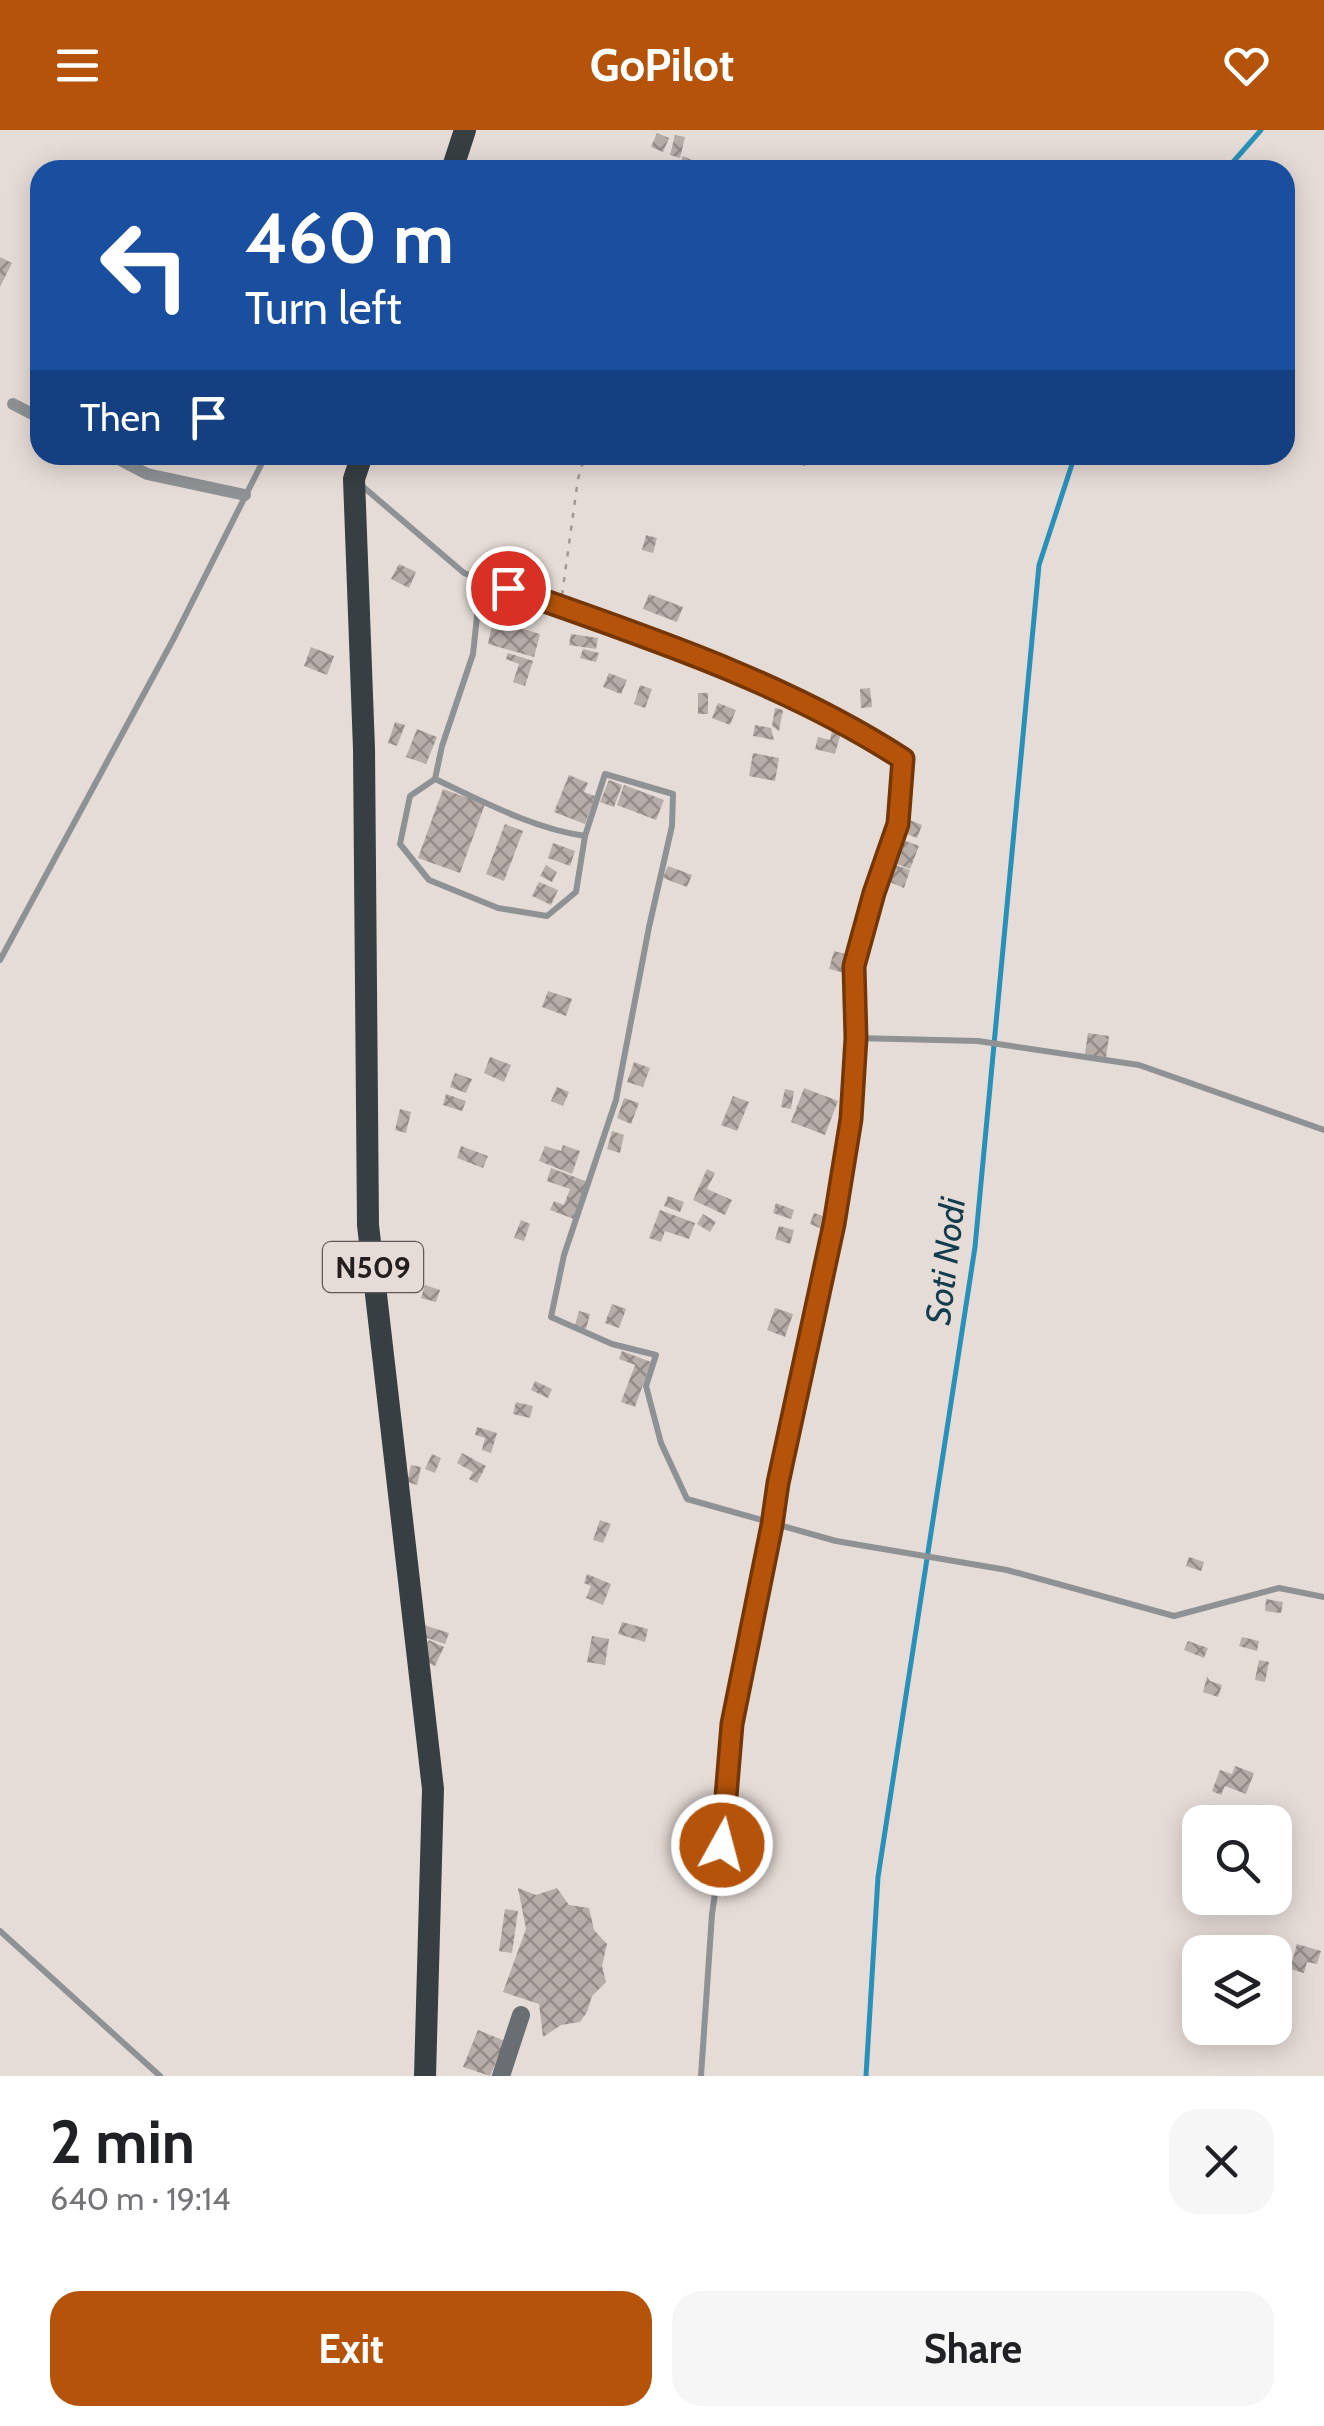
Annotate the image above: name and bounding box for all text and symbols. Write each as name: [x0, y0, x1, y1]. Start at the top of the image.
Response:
icon: menu: [50, 38, 105, 93]
text: GoPilot: [590, 38, 734, 92]
icon: heart: [1219, 38, 1274, 93]
text: 460 m: [245, 195, 454, 281]
icon: left: [80, 200, 210, 330]
text: Turn left: [245, 281, 402, 335]
icon: arrive: [181, 390, 236, 445]
text: Then: [80, 394, 161, 441]
pin: [466, 546, 551, 631]
icon: arrive: [481, 561, 536, 616]
water label: Soti Nodi: [916, 1194, 974, 1327]
road number: N509: [323, 1242, 423, 1292]
position arrow: [670, 1793, 774, 1897]
map controls: [1182, 1805, 1292, 2045]
button: search: [1182, 1805, 1292, 1915]
button: layers: [1182, 1935, 1292, 2045]
text: 2 min: [50, 2105, 195, 2178]
button: close: [1169, 2109, 1274, 2214]
text: 640 m · 19:14: [50, 2179, 230, 2218]
button: Exit: [50, 2291, 652, 2406]
button: Share: [672, 2291, 1274, 2406]

